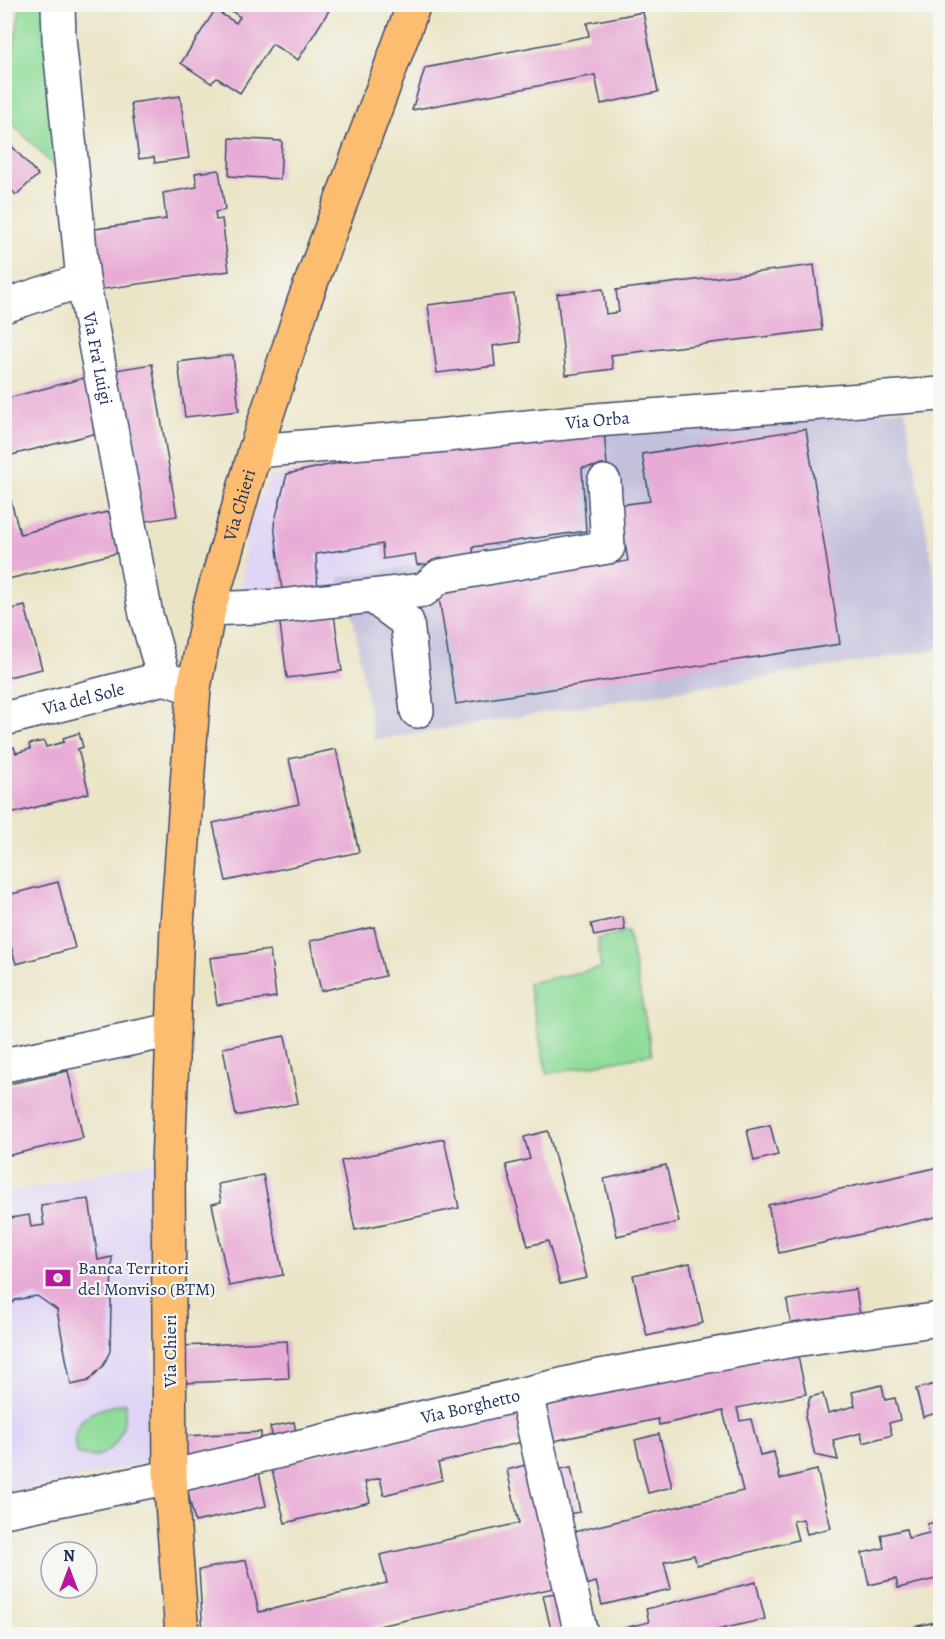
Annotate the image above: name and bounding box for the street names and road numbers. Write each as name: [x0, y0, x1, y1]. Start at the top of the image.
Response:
street label: Via Fra' Luigi: [77, 309, 118, 407]
street label: Via Orba: [563, 405, 631, 435]
street label: Via Chieri: [217, 466, 261, 545]
street label: Via del Sole: [39, 677, 127, 721]
street label: Via Chieri: [158, 1314, 182, 1389]
street label: Via Borghetto: [417, 1383, 522, 1430]

